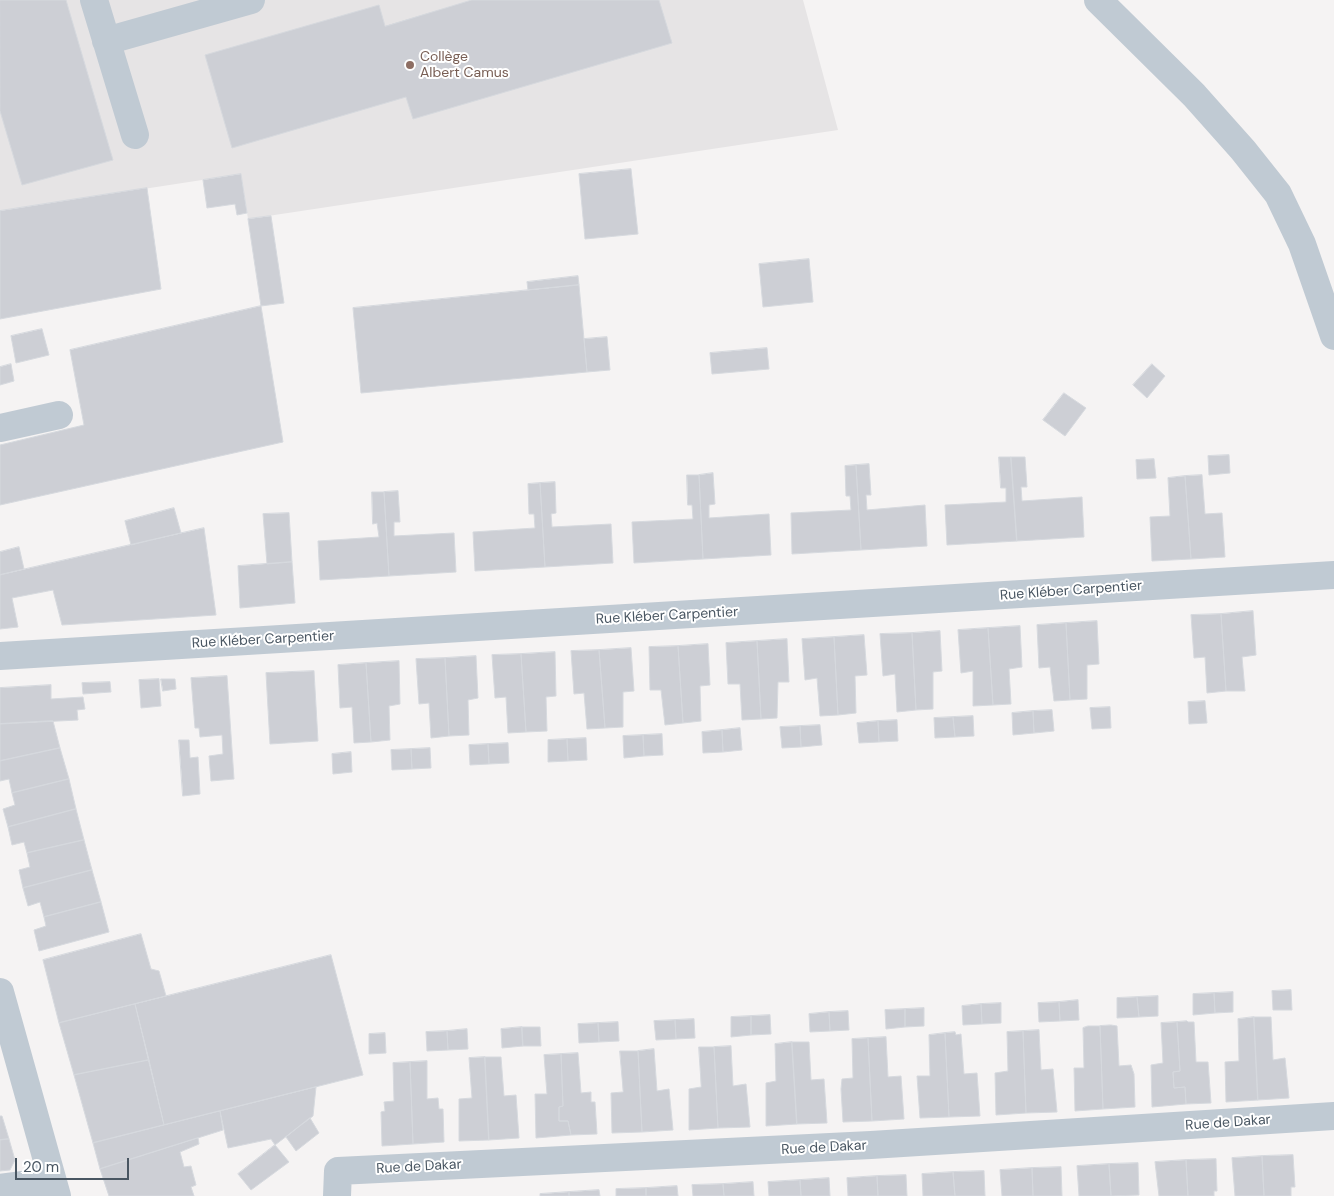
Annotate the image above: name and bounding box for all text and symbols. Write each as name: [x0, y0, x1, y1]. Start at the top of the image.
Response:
place label: Collège Albert Camus: [420, 49, 509, 82]
marker: Collège Albert Camus: [404, 59, 416, 71]
street label: Rue Kléber Carpentier: [999, 578, 1143, 604]
street label: Rue Kléber Carpentier: [595, 604, 739, 628]
street label: Rue Kléber Carpentier: [191, 628, 335, 652]
street label: Rue de Dakar: [1185, 1112, 1271, 1134]
street label: Rue de Dakar: [781, 1137, 867, 1159]
scale bar: [18, 1148, 131, 1180]
street label: Rue de Dakar: [376, 1156, 462, 1178]
text: 20 m: [23, 1157, 59, 1177]

